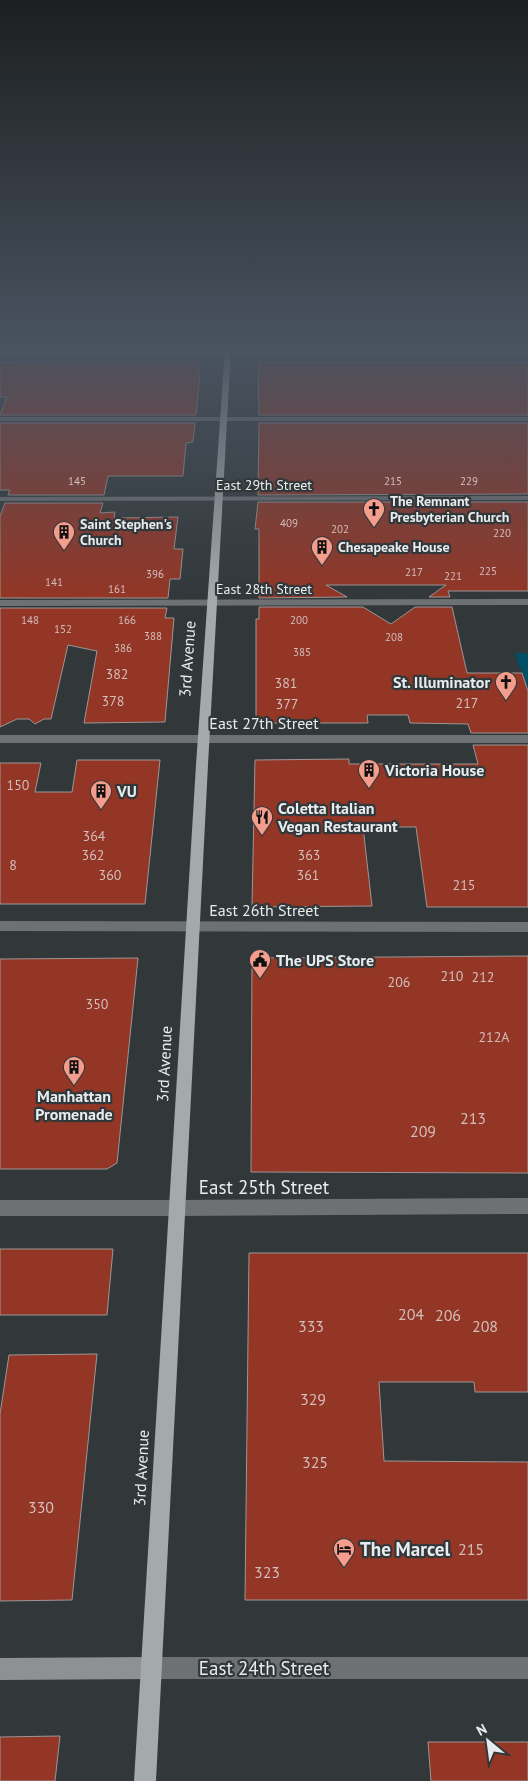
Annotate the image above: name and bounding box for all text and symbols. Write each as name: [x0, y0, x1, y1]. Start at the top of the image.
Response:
house number: 145: [68, 474, 86, 488]
house number: 215: [384, 474, 402, 488]
house number: 229: [460, 474, 478, 488]
street label: East 29th Street: [216, 476, 312, 494]
place label: The Remnant Presbyterian Church: [390, 492, 509, 526]
church icon: The Remnant Presbyterian Church: [362, 497, 386, 528]
place label: Saint Stephen's Church: [80, 515, 172, 549]
house number: 409: [280, 516, 298, 530]
building icon: Saint Stephen's Church: [52, 520, 76, 551]
house number: 202: [331, 522, 349, 536]
house number: 220: [493, 526, 511, 540]
building icon: Chesapeake House: [310, 535, 334, 566]
place label: Chesapeake House: [338, 538, 450, 556]
house number: 225: [479, 564, 497, 578]
house number: 217: [405, 565, 423, 579]
house number: 396: [146, 567, 164, 581]
house number: 221: [444, 569, 462, 583]
house number: 141: [45, 575, 63, 589]
street label: East 28th Street: [216, 580, 312, 598]
house number: 161: [108, 582, 126, 596]
house number: 148: [21, 613, 39, 627]
house number: 166: [118, 613, 136, 627]
house number: 200: [290, 613, 308, 627]
street label: 3rd Avenue: [174, 620, 200, 698]
house number: 152: [54, 622, 72, 636]
house number: 388: [144, 629, 162, 643]
house number: 208: [385, 630, 403, 644]
house number: 386: [114, 641, 132, 655]
house number: 385: [293, 645, 311, 659]
house number: 382: [106, 665, 128, 683]
church icon: St. Illuminator: [494, 670, 518, 701]
place label: St. Illuminator: [393, 672, 490, 692]
house number: 381: [275, 674, 297, 692]
house number: 378: [102, 692, 124, 710]
house number: 217: [456, 694, 478, 712]
house number: 377: [276, 695, 298, 713]
street label: East 27th Street: [209, 713, 319, 733]
building icon: Victoria House: [357, 758, 381, 789]
place label: Victoria House: [384, 760, 484, 780]
house number: 150: [7, 776, 30, 794]
building icon: VU: [89, 779, 113, 810]
place label: VU: [116, 781, 137, 801]
place label: Coletta Italian Vegan Restaurant: [277, 798, 398, 836]
restaurant icon: Coletta Italian Vegan Restaurant: [250, 805, 274, 836]
house number: 364: [83, 827, 106, 845]
house number: 362: [82, 846, 104, 864]
house number: 363: [298, 846, 320, 864]
house number: 8: [9, 856, 17, 874]
house number: 360: [99, 866, 122, 884]
house number: 361: [297, 866, 319, 884]
house number: 215: [453, 876, 475, 894]
street label: East 26th Street: [209, 900, 319, 920]
public building icon: The UPS Store: [248, 948, 272, 979]
place label: The UPS Store: [276, 950, 374, 970]
house number: 210: [441, 967, 464, 985]
house number: 212: [472, 968, 494, 986]
house number: 206: [388, 973, 410, 991]
house number: 350: [86, 995, 109, 1013]
street label: 3rd Avenue: [152, 1025, 176, 1103]
house number: 212A: [478, 1028, 510, 1046]
building icon: Manhattan Promenade: [62, 1055, 86, 1086]
place label: Manhattan Promenade: [35, 1086, 113, 1124]
house number: 213: [460, 1108, 486, 1128]
house number: 209: [410, 1121, 436, 1141]
street label: East 25th Street: [199, 1175, 330, 1199]
house number: 204: [398, 1304, 424, 1324]
house number: 206: [435, 1305, 461, 1325]
house number: 333: [298, 1316, 324, 1336]
house number: 208: [472, 1316, 498, 1336]
house number: 329: [300, 1389, 326, 1409]
street label: 3rd Avenue: [129, 1429, 153, 1507]
house number: 325: [302, 1452, 328, 1472]
house number: 330: [28, 1497, 54, 1517]
hotel icon: The Marcel: [332, 1537, 356, 1568]
place label: The Marcel: [360, 1537, 450, 1561]
house number: 215: [458, 1539, 484, 1559]
house number: 323: [254, 1562, 280, 1582]
street label: East 24th Street: [199, 1656, 330, 1680]
north arrow: [463, 1716, 513, 1766]
text: N: [473, 1720, 490, 1740]

